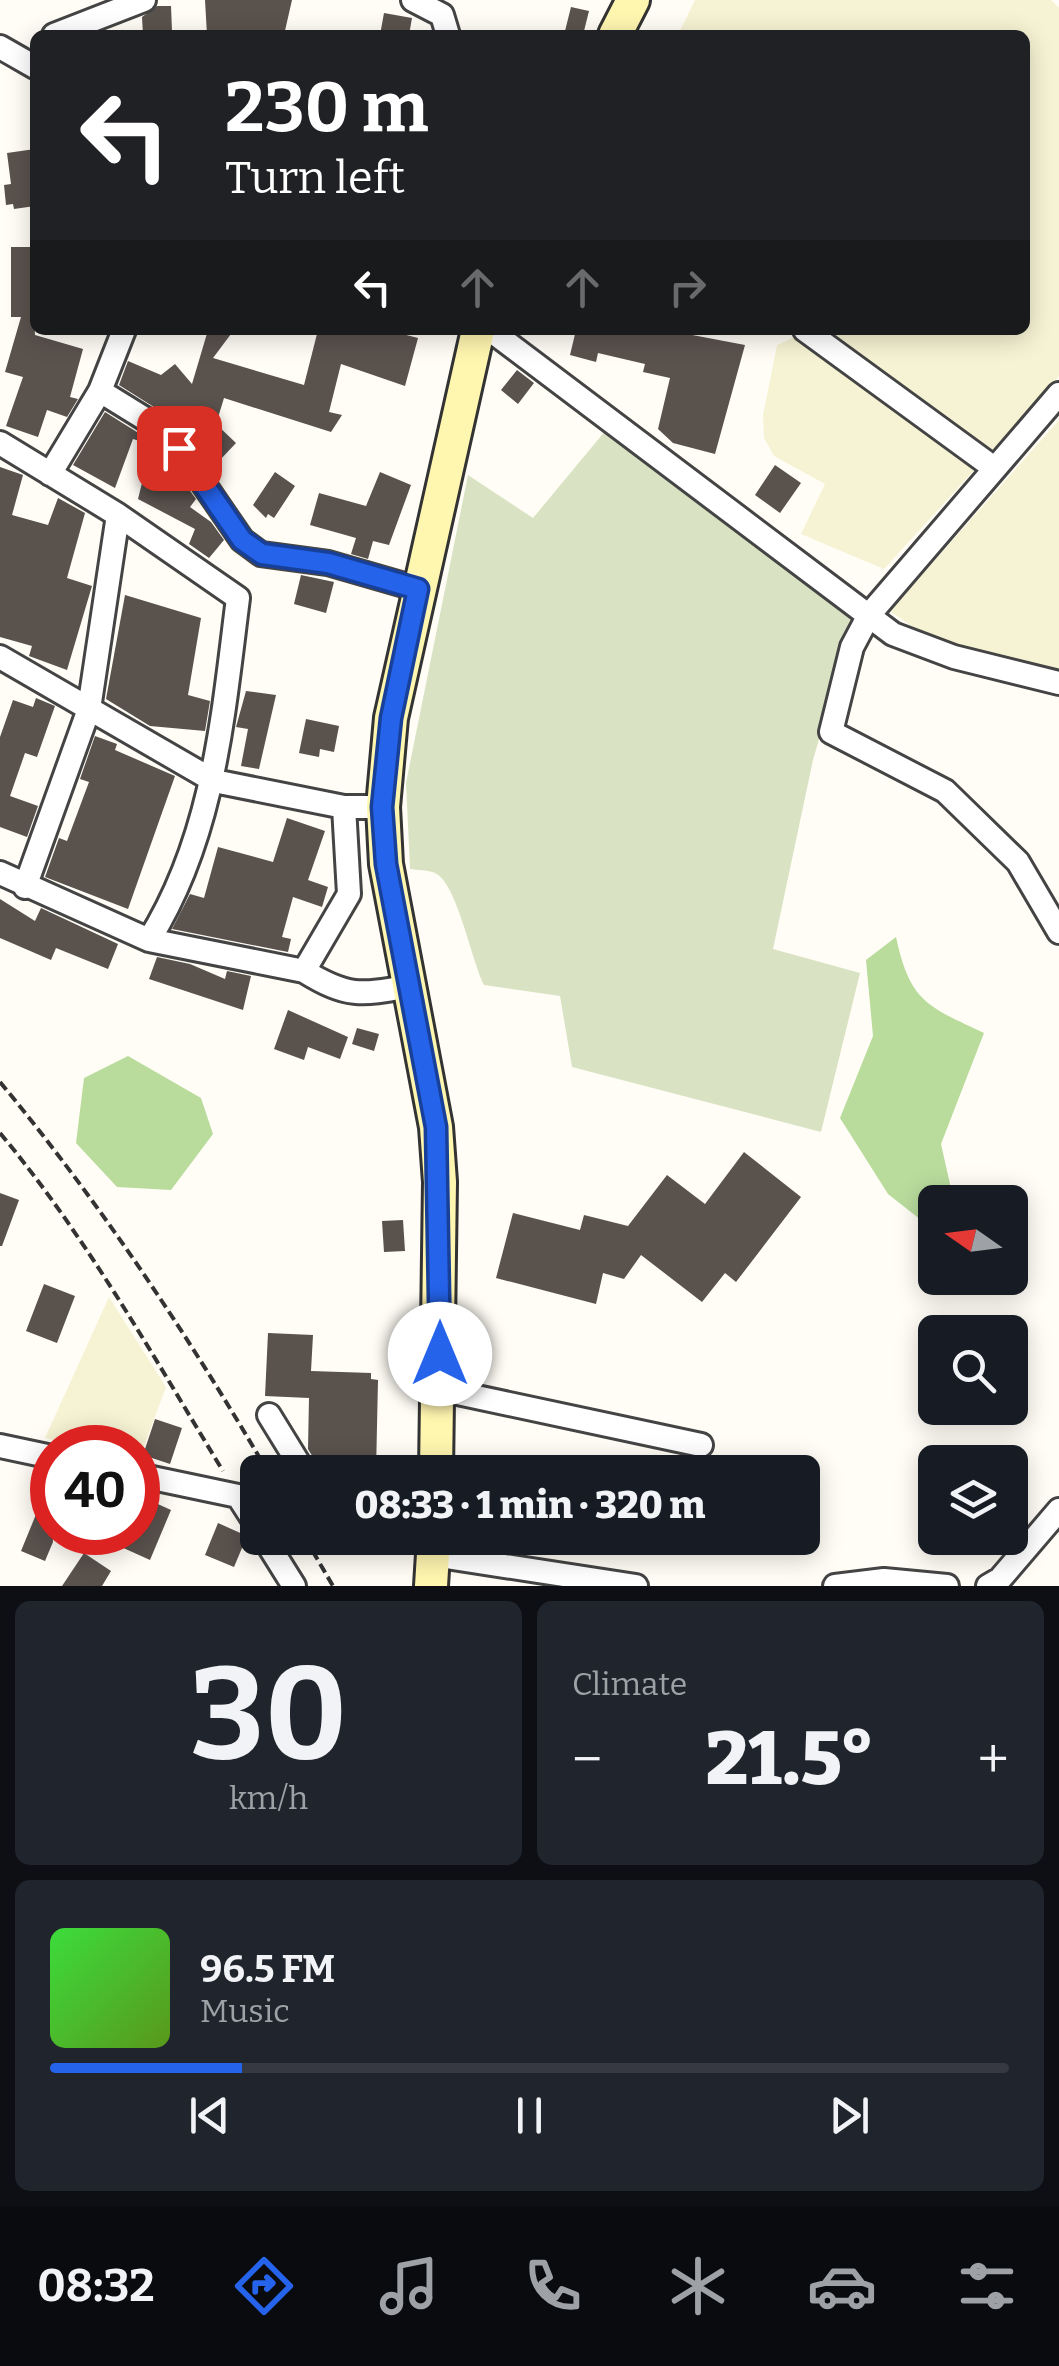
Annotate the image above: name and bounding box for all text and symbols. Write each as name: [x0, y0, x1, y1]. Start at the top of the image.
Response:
text: 230 m: [225, 66, 429, 150]
icon: left: [60, 70, 190, 200]
text: Turn left: [225, 151, 405, 205]
icon: left: [345, 260, 400, 315]
icon: ahead: [450, 260, 505, 315]
icon: ahead: [555, 260, 610, 315]
icon: right: [660, 260, 715, 315]
pin: [137, 406, 222, 491]
icon: arrive: [152, 421, 207, 476]
north arrow: [918, 1185, 1028, 1295]
map controls: [918, 1185, 1028, 1555]
position arrow: [388, 1302, 492, 1406]
button: search: [918, 1315, 1028, 1425]
speed limit sign: 40: [30, 1425, 160, 1555]
button: layers: [918, 1445, 1028, 1555]
text: 08:33 · 1 min · 320 m: [355, 1482, 705, 1528]
text: 30: [190, 1636, 347, 1792]
text: Climate: [572, 1665, 687, 1703]
text: 21.5°: [705, 1714, 874, 1804]
text: −: [572, 1727, 602, 1793]
text: +: [978, 1727, 1009, 1793]
text: km/h: [229, 1779, 308, 1817]
text: 96.5 FM: [200, 1946, 335, 1992]
text: Music: [200, 1992, 290, 2030]
icon: previous: [182, 2088, 237, 2143]
icon: pause: [502, 2088, 557, 2143]
icon: next: [822, 2088, 877, 2143]
icon: directions: [229, 2251, 299, 2321]
icon: music: [374, 2251, 444, 2321]
icon: phone: [518, 2251, 588, 2321]
icon: climate: [663, 2251, 733, 2321]
icon: car: [807, 2251, 877, 2321]
icon: filters: [952, 2251, 1022, 2321]
text: 08:32: [37, 2259, 155, 2313]

